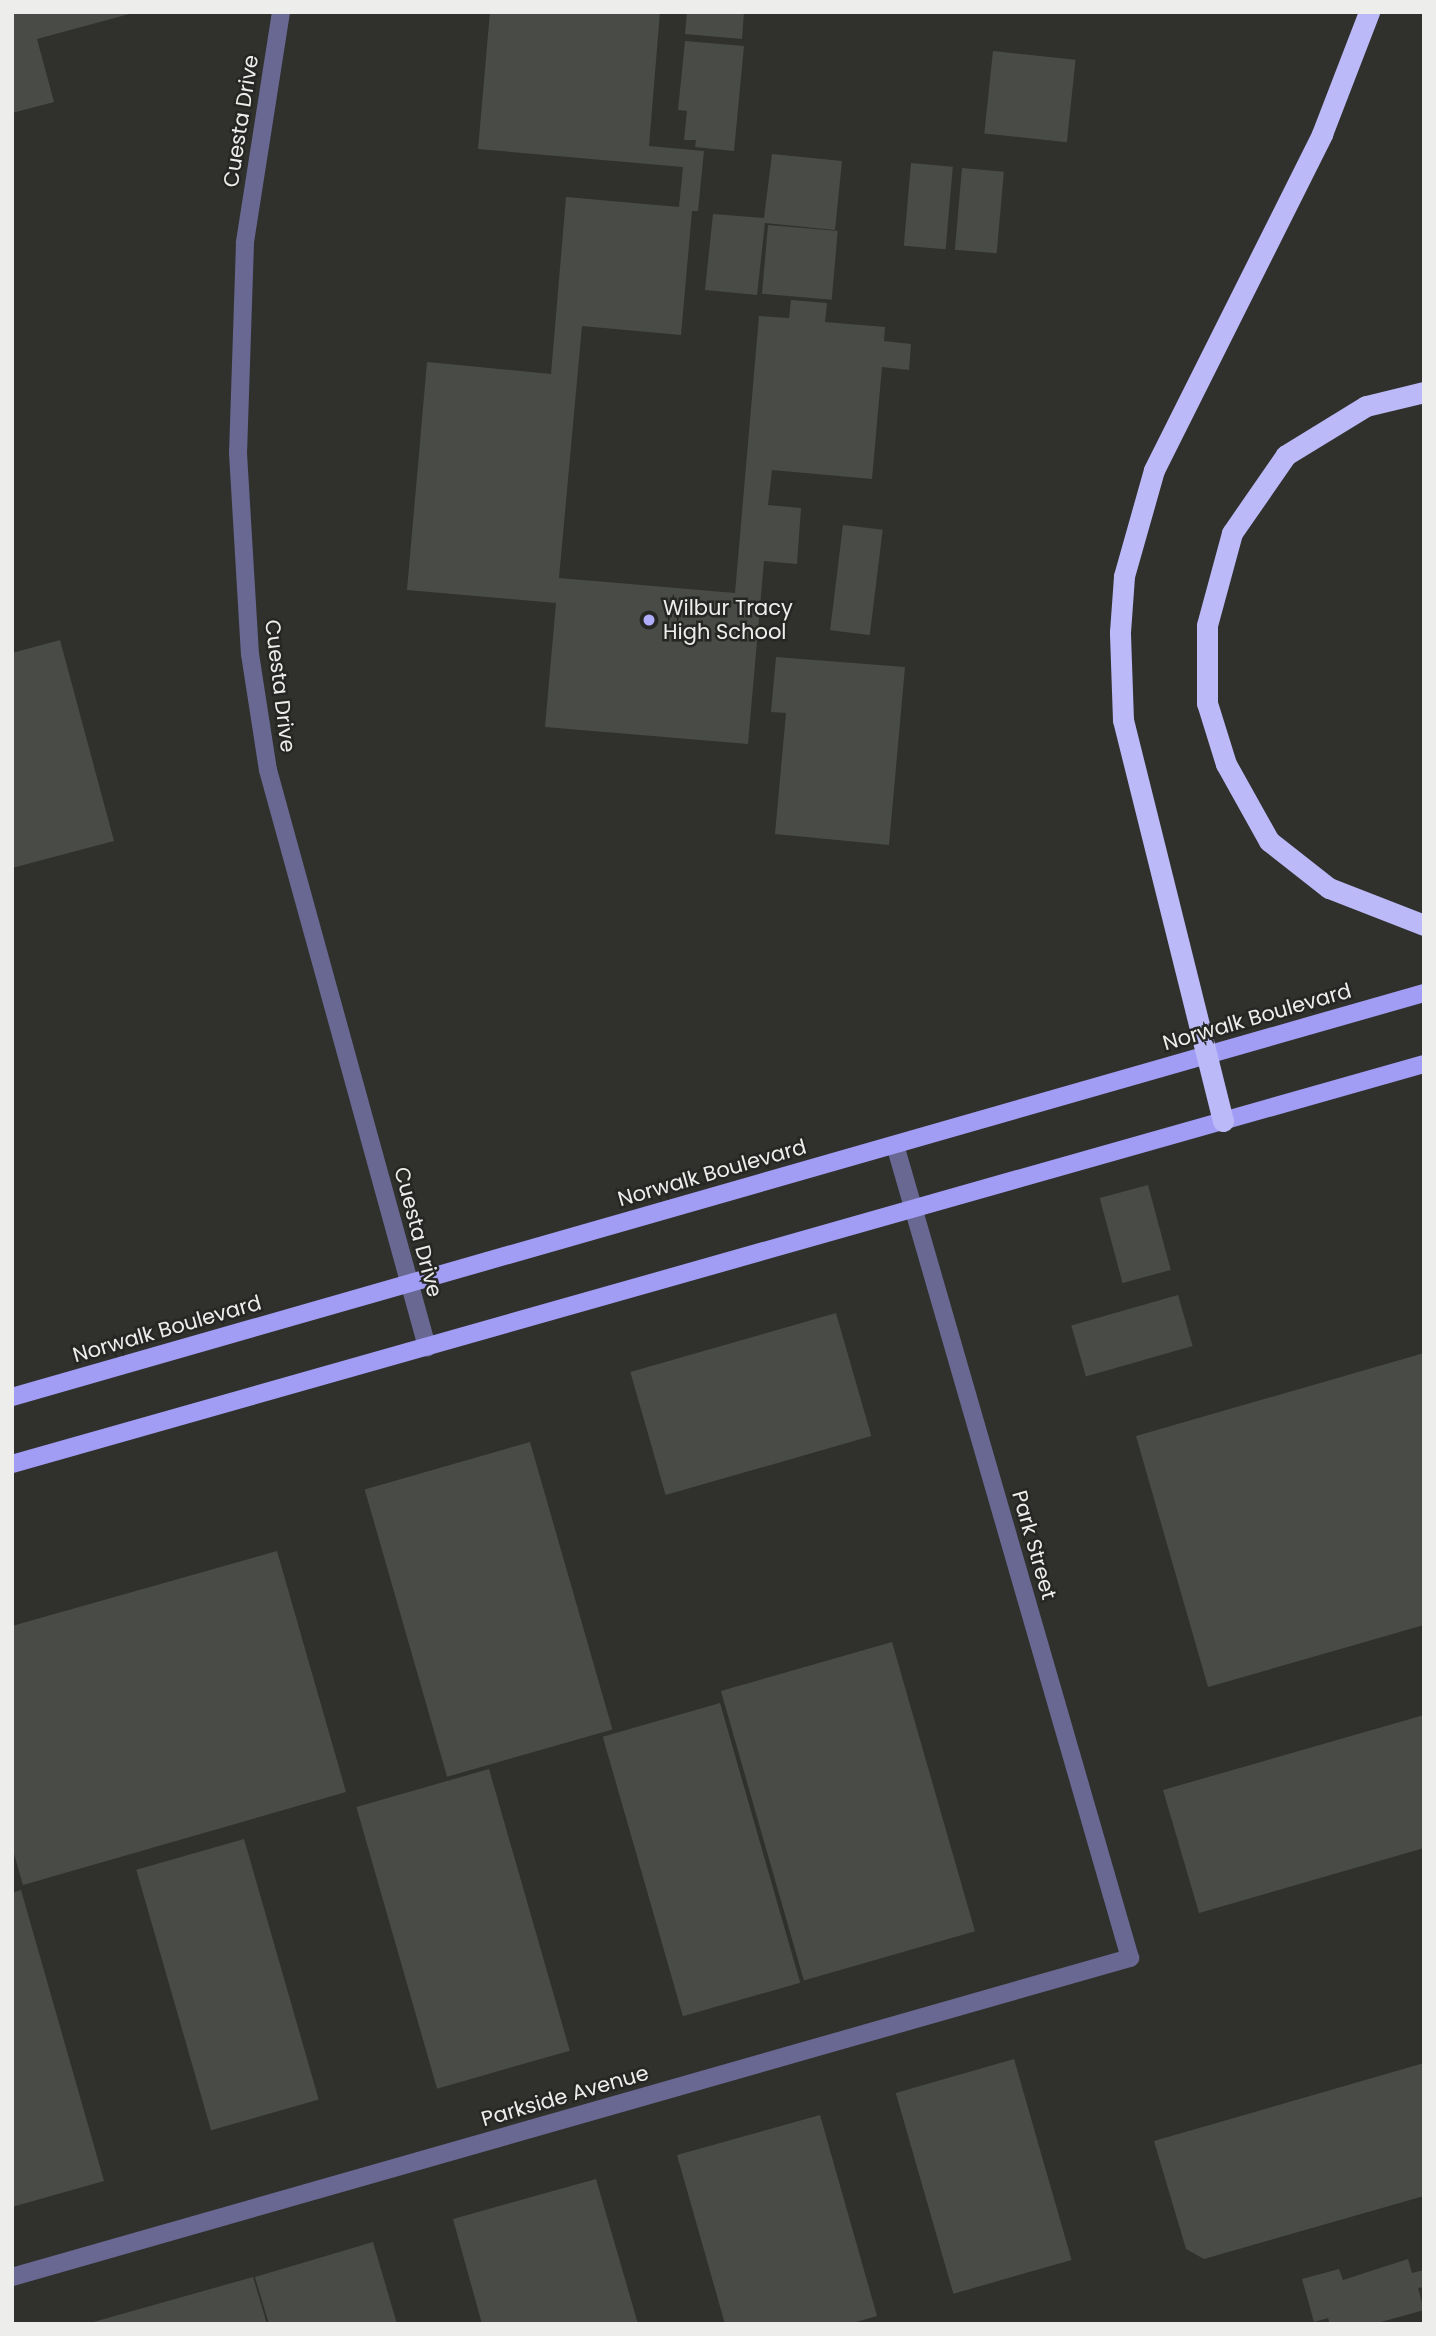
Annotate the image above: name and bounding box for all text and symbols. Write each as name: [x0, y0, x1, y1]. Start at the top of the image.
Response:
street label: Cuesta Drive: [218, 53, 264, 189]
place label: Wilbur Tracy High School: [663, 595, 793, 645]
marker: Wilbur Tracy High School: [641, 612, 657, 628]
street label: Cuesta Drive: [259, 618, 301, 754]
street label: Norwalk Boulevard: [1160, 978, 1354, 1056]
street label: Norwalk Boulevard: [615, 1134, 809, 1212]
street label: Cuesta Drive: [389, 1164, 447, 1300]
street label: Norwalk Boulevard: [70, 1290, 264, 1368]
street label: Park Street: [1006, 1488, 1062, 1602]
street label: Parkside Avenue: [478, 2060, 652, 2132]

